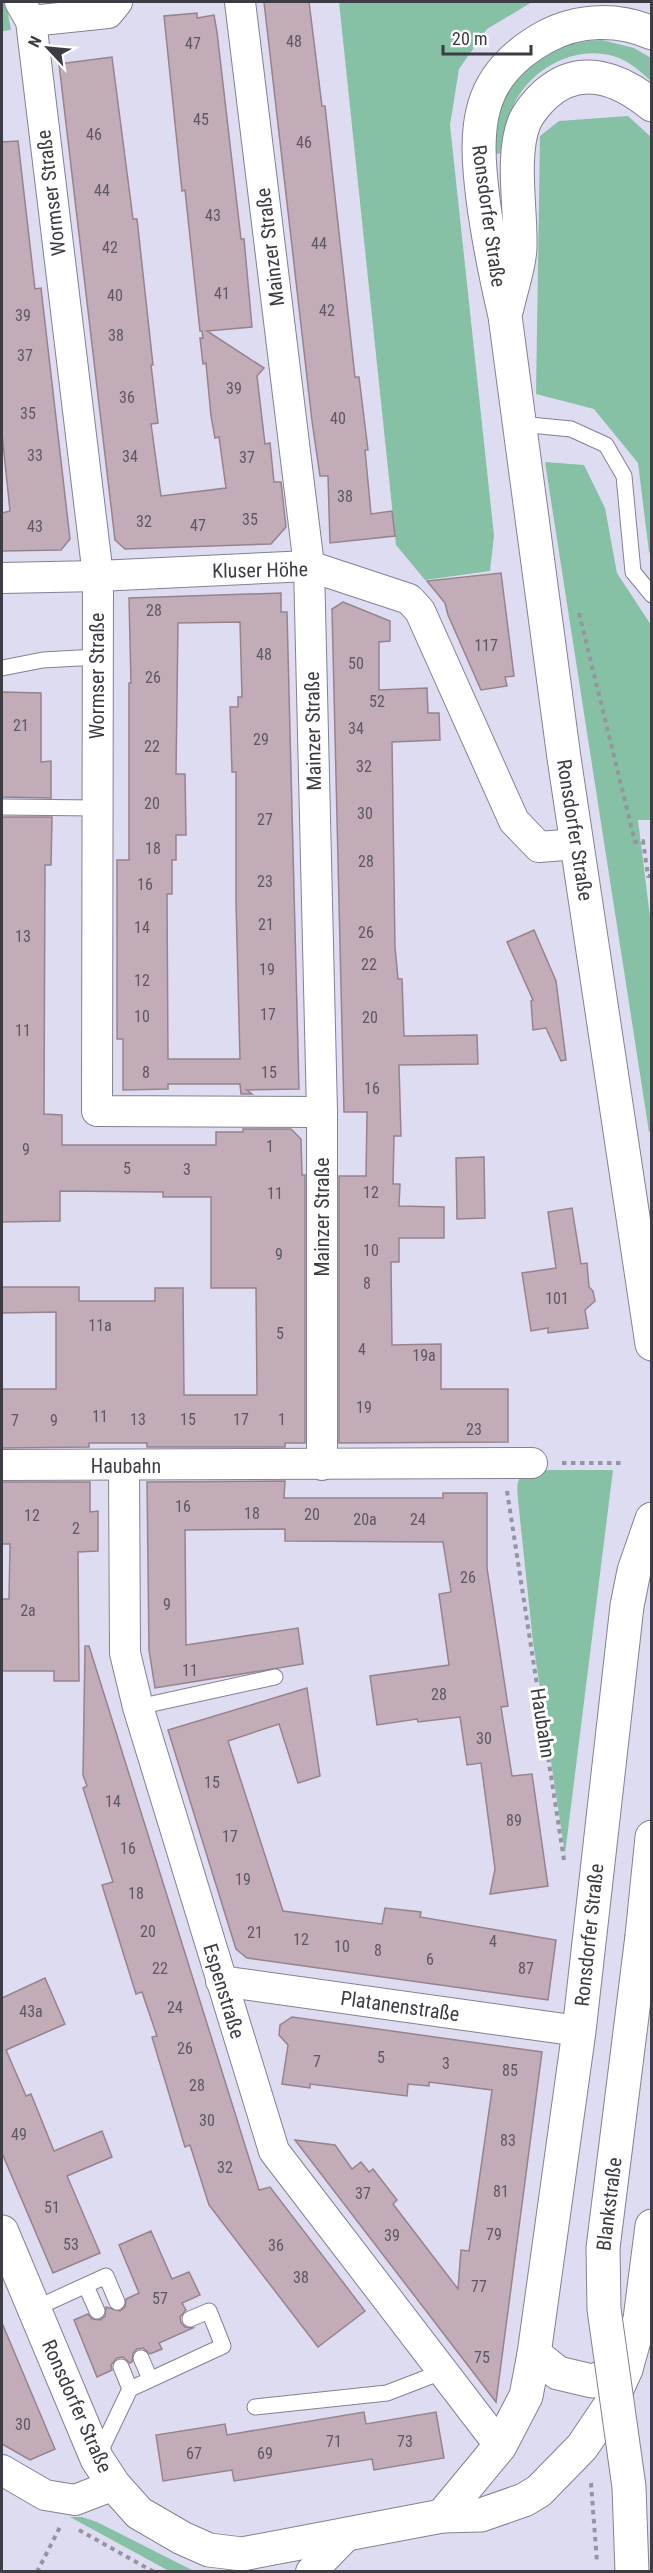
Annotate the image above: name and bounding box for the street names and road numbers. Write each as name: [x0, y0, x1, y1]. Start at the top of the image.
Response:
street label: Wormser Straße: [31, 129, 71, 257]
street label: Ronsdorfer Straße: [467, 143, 511, 289]
street label: Mainzer Straße: [251, 186, 289, 308]
street label: Kluser Höhe: [212, 557, 308, 583]
street label: Wormser Straße: [85, 613, 109, 739]
street label: Mainzer Straße: [300, 671, 326, 791]
street label: Ronsdorfer Straße: [552, 757, 598, 903]
street label: Mainzer Straße: [310, 1157, 334, 1277]
street label: Haubahn: [91, 1454, 161, 1478]
street label: Haubahn: [526, 1686, 560, 1760]
street label: Ronsdorfer Straße: [570, 1863, 608, 2007]
street label: Espenstraße: [198, 1941, 250, 2041]
street label: Platanenstraße: [339, 1986, 461, 2026]
street label: Blankstraße: [591, 2156, 627, 2252]
street label: Ronsdorfer Straße: [37, 2336, 117, 2476]

